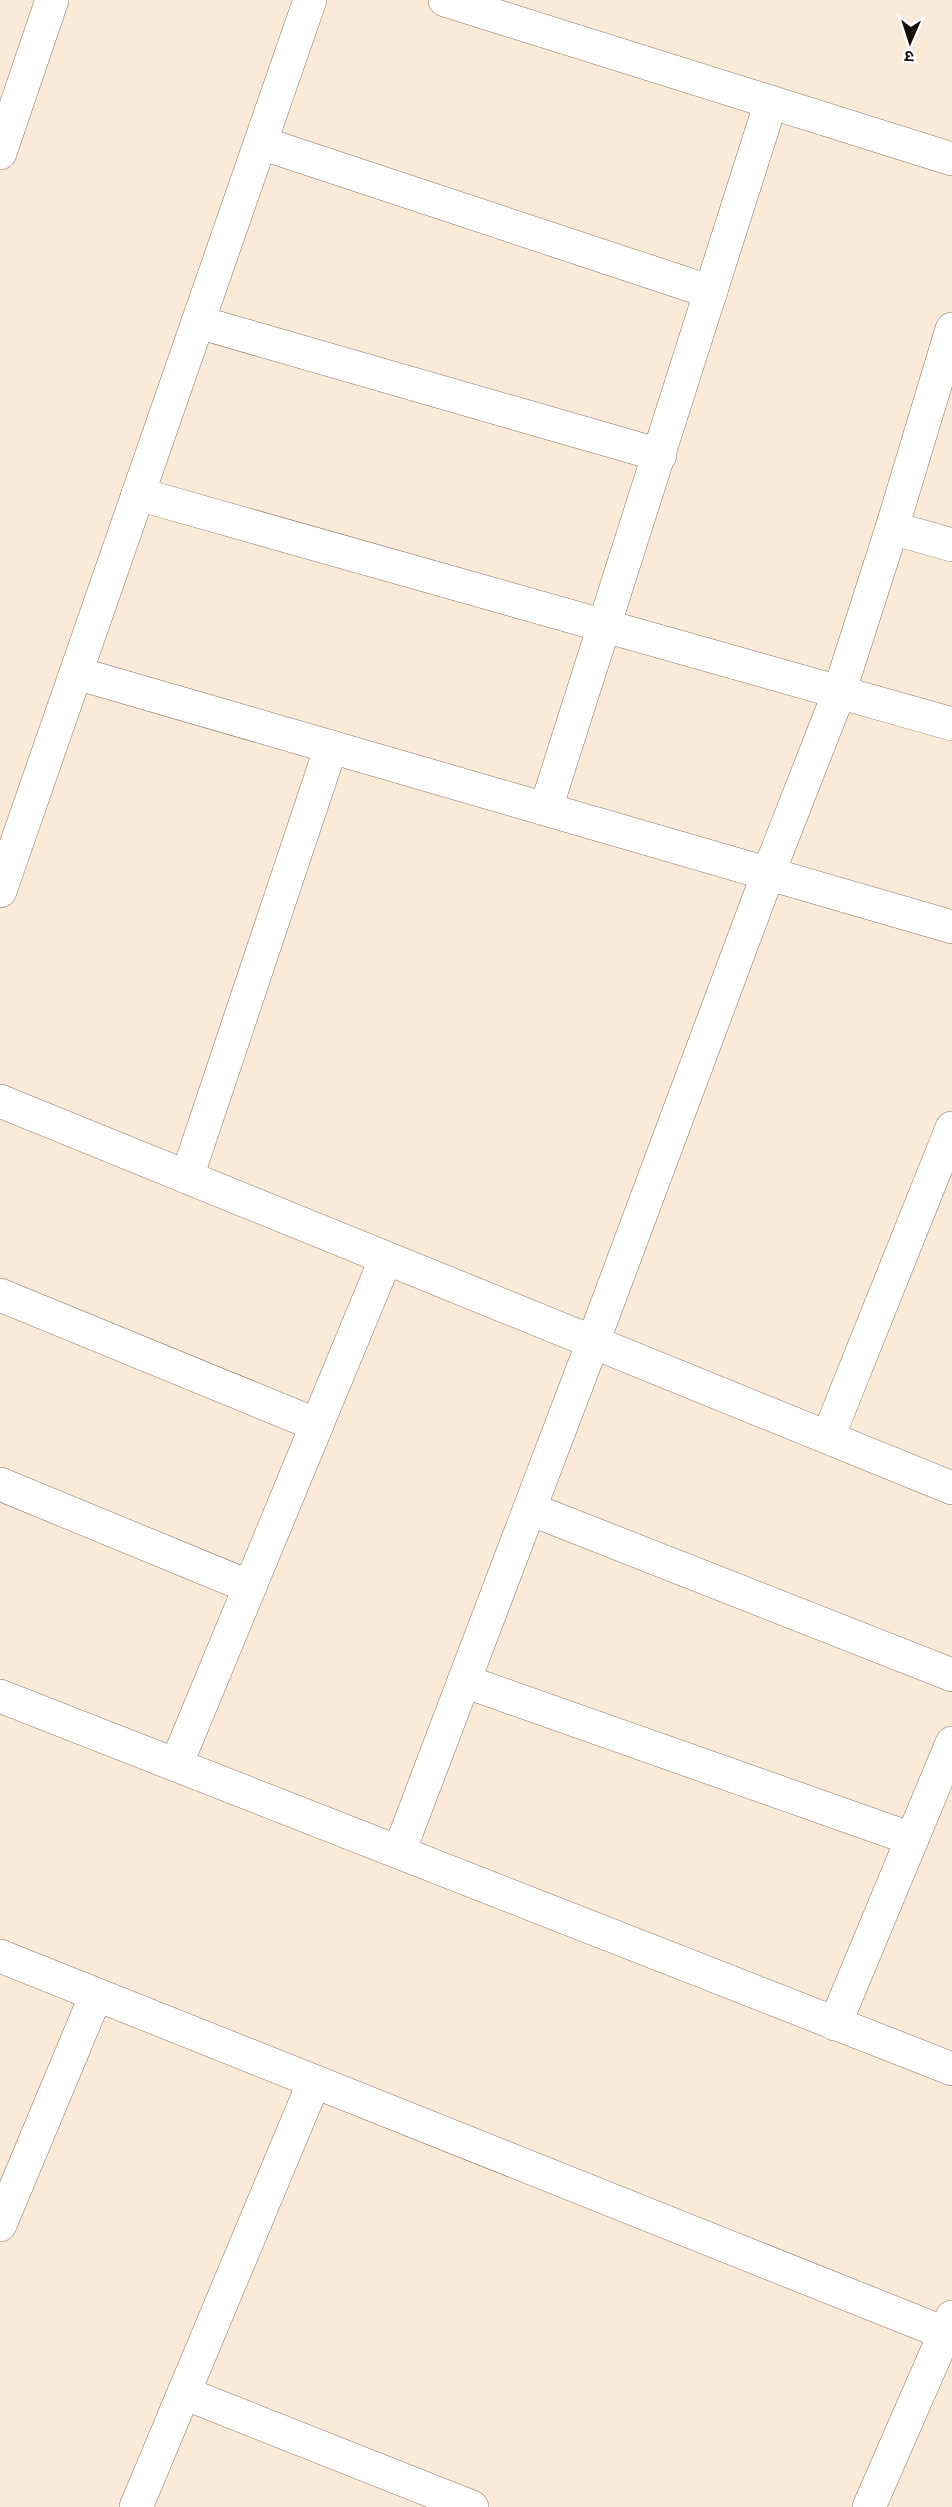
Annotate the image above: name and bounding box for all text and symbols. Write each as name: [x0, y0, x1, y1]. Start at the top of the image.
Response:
north arrow: [880, 12, 940, 72]
text: उ: [903, 47, 914, 67]

